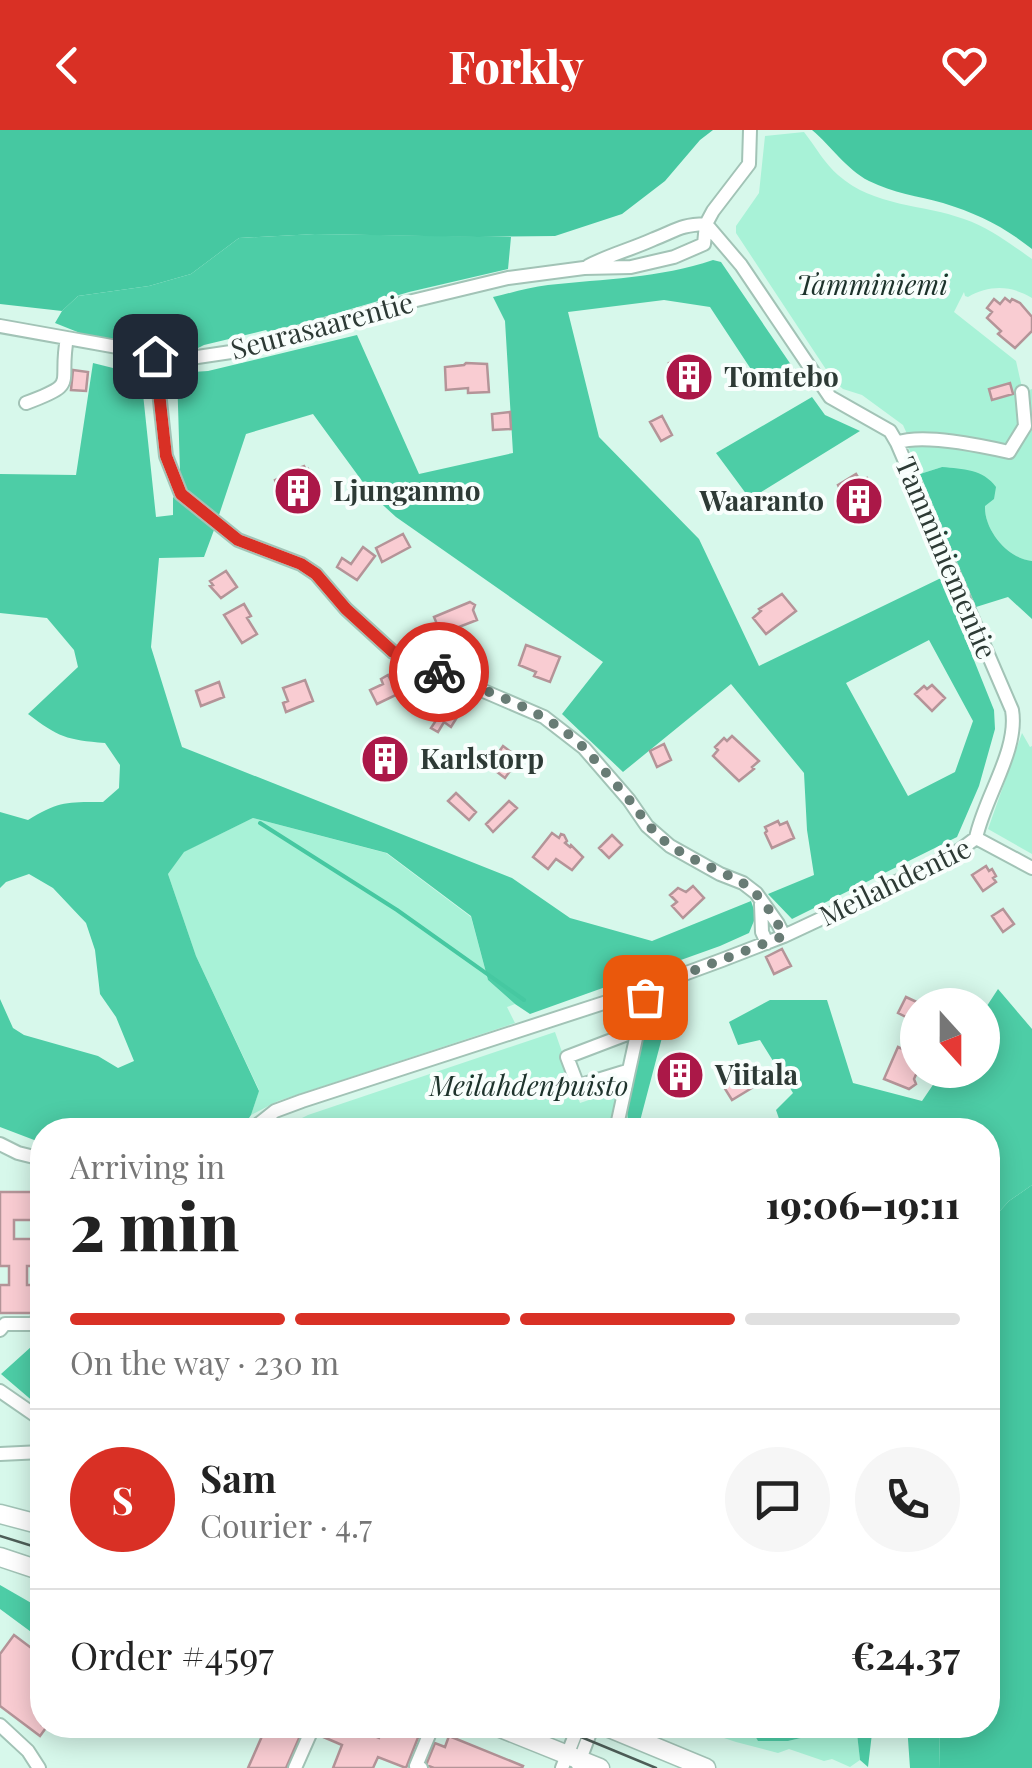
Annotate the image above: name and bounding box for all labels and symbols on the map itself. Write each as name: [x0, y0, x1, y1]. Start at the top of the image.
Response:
park label: Tamminiemi: [796, 265, 948, 302]
street label: Seurasaarentie: [226, 282, 417, 367]
pin: [113, 314, 198, 399]
building icon: Tomtebo: [663, 351, 715, 403]
place label: Tomtebo: [724, 357, 839, 394]
street label: Tamminiementie: [888, 451, 1007, 664]
building icon: Ljunganmo: [272, 465, 324, 517]
place label: Ljunganmo: [333, 471, 480, 508]
building icon: Waaranto: [833, 475, 885, 527]
place label: Waaranto: [698, 481, 824, 518]
courier: [389, 622, 489, 722]
building icon: Karlstorp: [359, 733, 411, 785]
place label: Karlstorp: [420, 739, 544, 776]
street label: Meilahdentie: [812, 828, 976, 933]
pin: [603, 955, 688, 1040]
north arrow: [900, 988, 1000, 1088]
building icon: Viitala: [654, 1049, 706, 1101]
place label: Viitala: [714, 1055, 799, 1092]
park label: Meilahdenpuisto: [429, 1066, 628, 1103]

